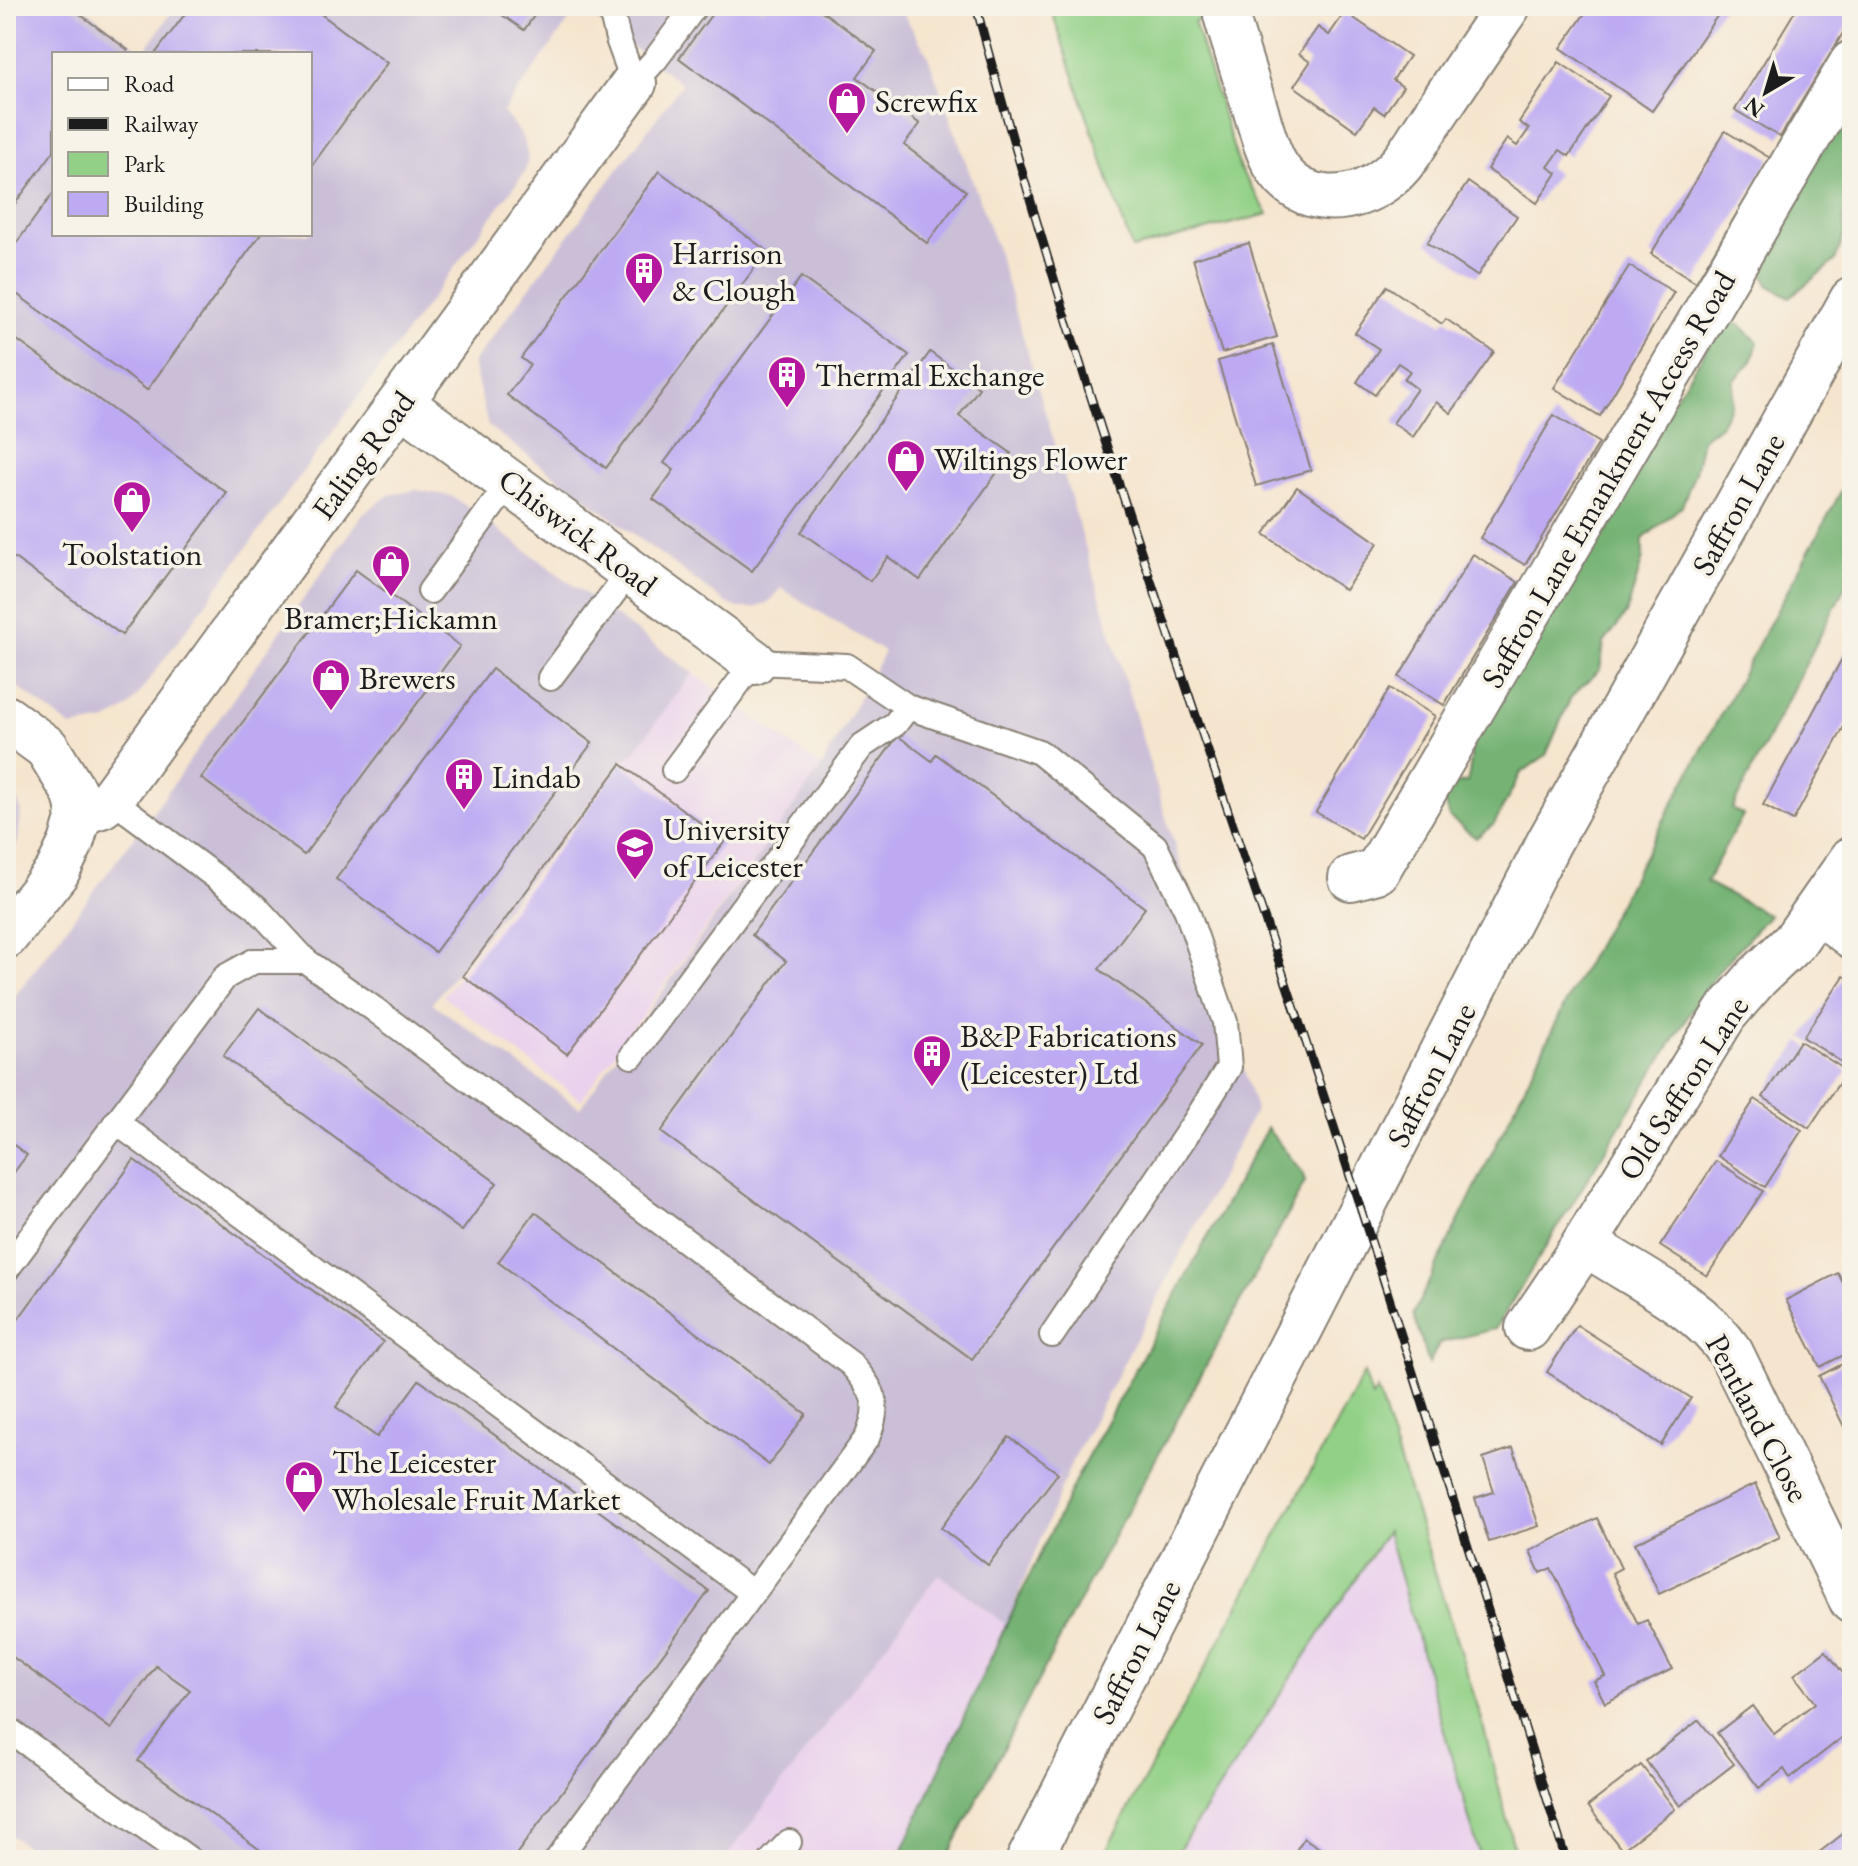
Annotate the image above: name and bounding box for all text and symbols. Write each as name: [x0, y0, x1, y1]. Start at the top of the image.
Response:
legend: [52, 52, 312, 236]
north arrow: [1726, 52, 1806, 132]
text: Road: [124, 68, 175, 99]
shop icon: Screwfix: [826, 80, 868, 135]
place label: Screwfix: [875, 80, 978, 122]
text: N: [1738, 90, 1770, 124]
text: Railway: [124, 108, 199, 139]
text: Park: [124, 148, 166, 179]
text: Building: [124, 188, 204, 219]
place label: Harrison & Clough: [672, 232, 796, 311]
building icon: Harrison & Clough: [623, 250, 665, 305]
street label: Saffron Lane Emankment Access Road: [1473, 264, 1743, 694]
building icon: Thermal Exchange: [766, 354, 808, 409]
place label: Thermal Exchange: [815, 354, 1044, 396]
street label: Ealing Road: [302, 381, 424, 528]
street label: Saffron Lane: [1683, 426, 1793, 582]
shop icon: Wiltings Flower: [885, 438, 927, 493]
place label: Wiltings Flower: [934, 438, 1128, 480]
street label: Chiswick Road: [490, 458, 667, 606]
shop icon: Toolstation: [111, 479, 153, 534]
place label: Toolstation: [62, 533, 202, 575]
shop icon: Bramer;Hickamn: [370, 543, 412, 598]
place label: Bramer;Hickamn: [284, 597, 498, 639]
shop icon: Brewers: [310, 657, 352, 712]
place label: Brewers: [359, 657, 456, 699]
building icon: Lindab: [443, 756, 485, 811]
place label: Lindab: [492, 756, 581, 798]
place label: University of Leicester: [663, 808, 803, 887]
school or university icon: University of Leicester: [614, 826, 656, 881]
street label: Old Saffron Lane: [1608, 988, 1758, 1188]
street label: Saffron Lane: [1377, 996, 1485, 1154]
place label: B&P Fabrications (Leicester) Ltd: [960, 1015, 1177, 1094]
building icon: B&P Fabrications (Leicester) Ltd: [911, 1033, 953, 1088]
street label: Pentland Close: [1696, 1327, 1820, 1509]
place label: The Leicester Wholesale Fruit Market: [332, 1441, 620, 1520]
shop icon: The Leicester Wholesale Fruit Market: [283, 1459, 325, 1514]
street label: Saffron Lane: [1082, 1573, 1190, 1731]

